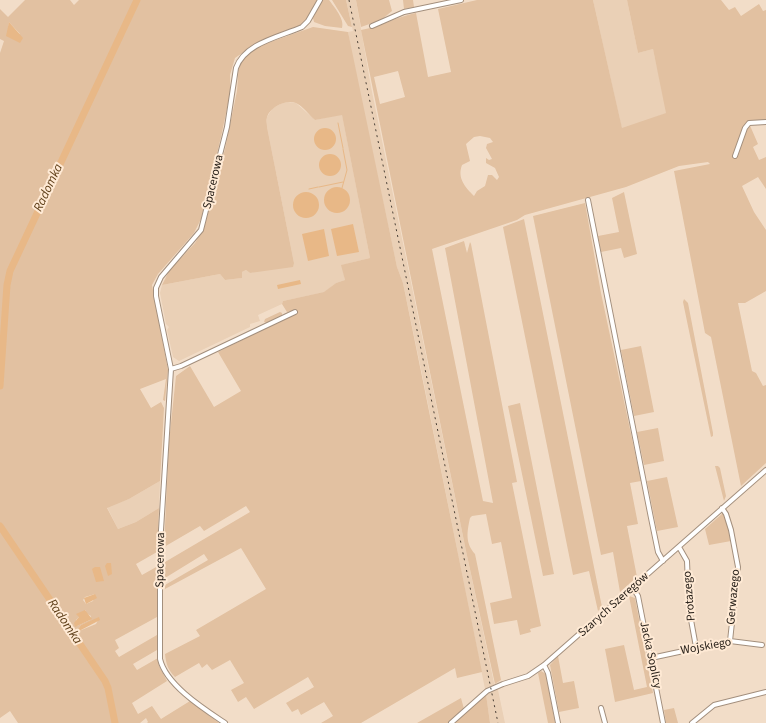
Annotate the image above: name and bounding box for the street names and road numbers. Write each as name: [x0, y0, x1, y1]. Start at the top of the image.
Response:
street label: Spacerowa: [201, 153, 227, 211]
street label: Spacerowa: [153, 532, 169, 588]
street label: Gerwazego: [724, 569, 744, 625]
street label: Szarych Szeregów: [576, 570, 652, 640]
street label: Protazego: [681, 570, 699, 622]
street label: Jacka Soplicy: [636, 620, 664, 690]
street label: Wojskiego: [680, 635, 732, 659]

